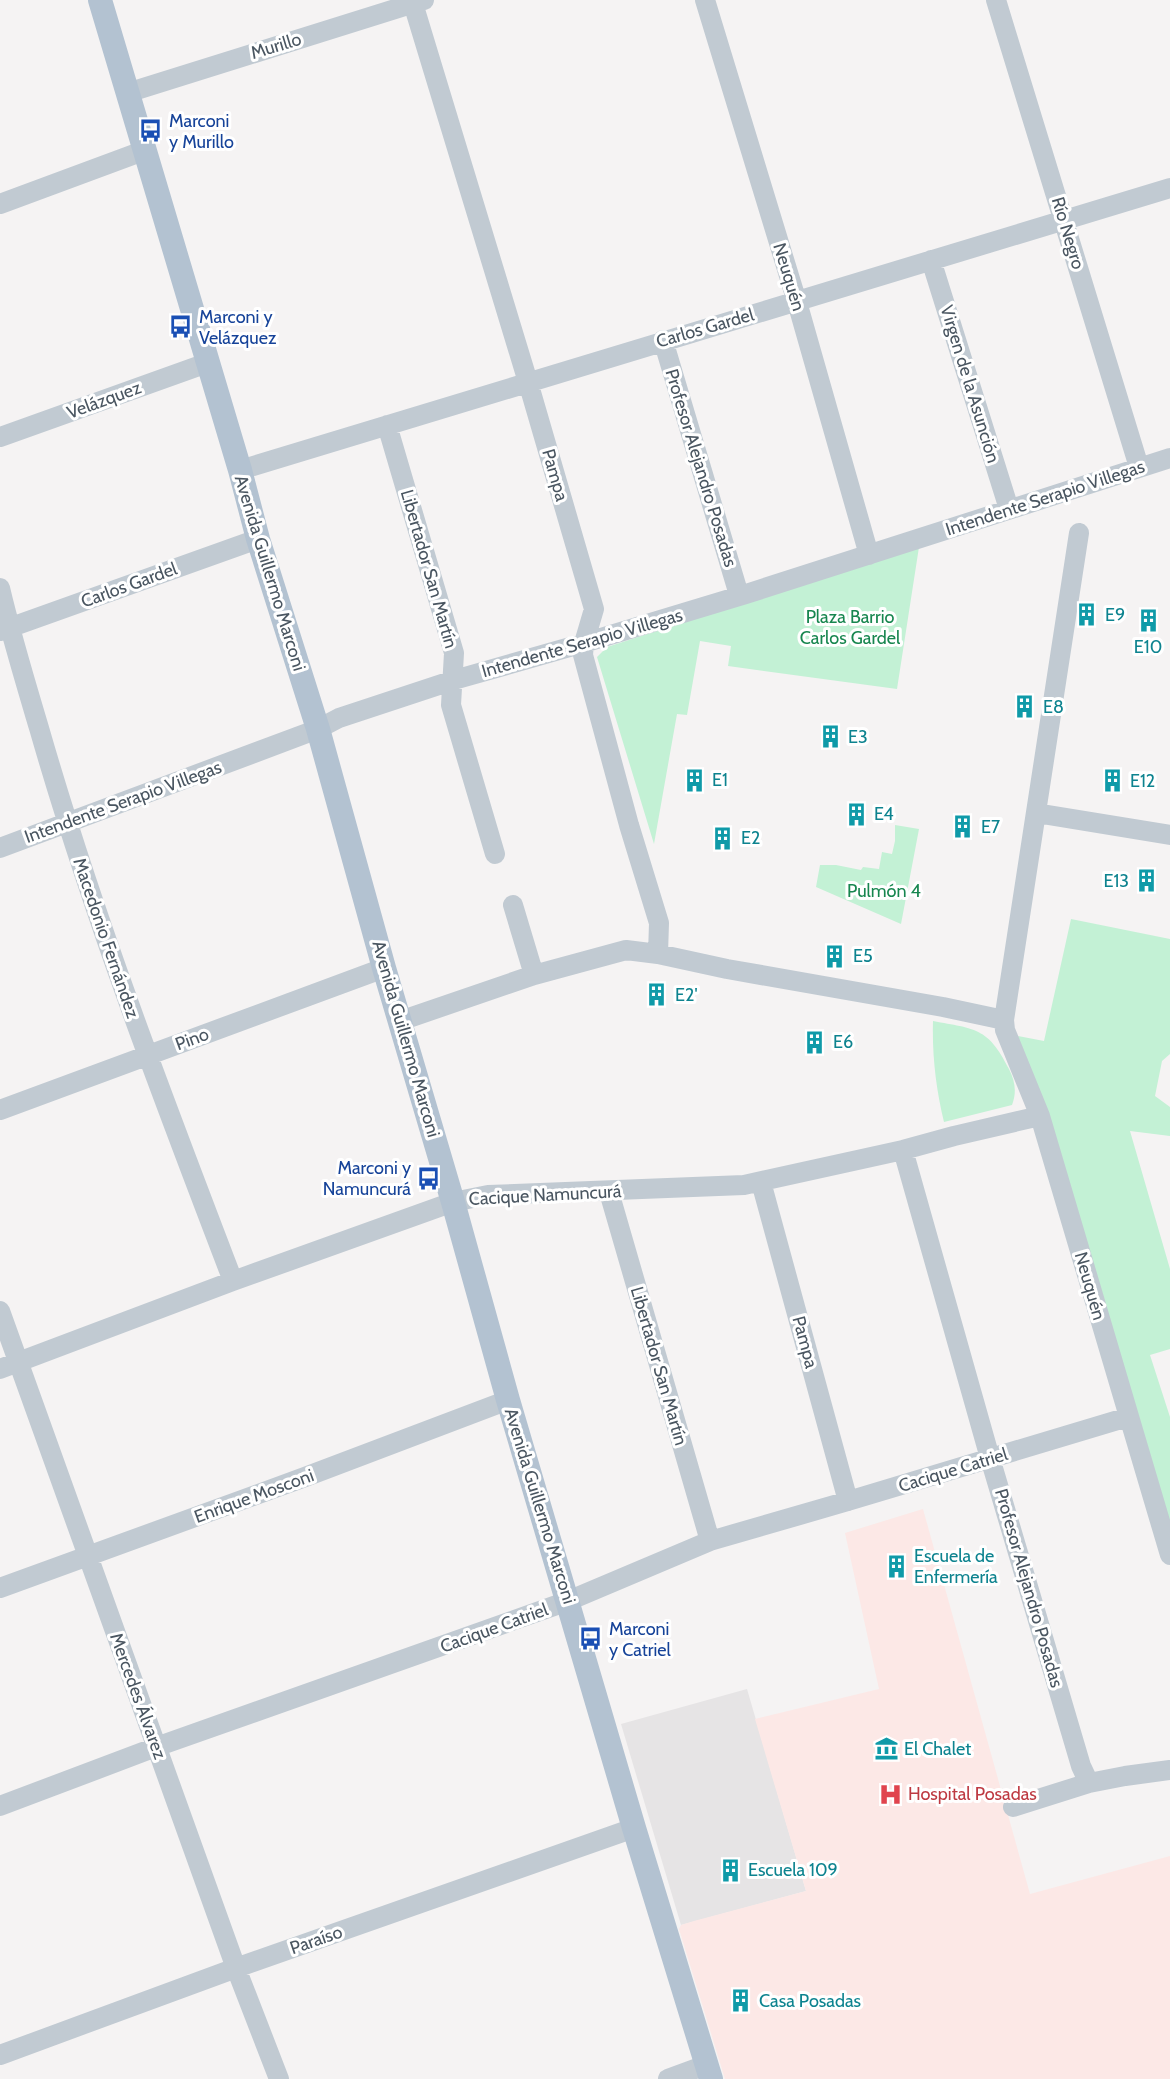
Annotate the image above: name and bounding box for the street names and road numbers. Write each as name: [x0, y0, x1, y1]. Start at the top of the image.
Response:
street label: Murillo: [248, 28, 304, 64]
street label: Río Negro: [1047, 194, 1089, 272]
street label: Neuquén: [768, 240, 810, 314]
street label: Carlos Gardel: [654, 303, 757, 352]
street label: Virgen de la Asunción: [936, 303, 1004, 465]
street label: Profesor Alejandro Posadas: [660, 366, 742, 570]
street label: Velázquez: [64, 376, 145, 424]
street label: Pampa: [537, 446, 573, 504]
street label: Intendente Serapio Villegas: [943, 455, 1147, 541]
street label: Avenida Guillermo Marconi: [230, 472, 310, 674]
street label: Libertador San Martín: [396, 487, 462, 651]
street label: Carlos Gardel: [78, 557, 181, 613]
street label: Intendente Serapio Villegas: [479, 604, 685, 682]
street label: Intendente Serapio Villegas: [22, 756, 224, 848]
street label: Macedonio Fernández: [68, 855, 144, 1022]
street label: Avenida Guillermo Marconi: [367, 938, 445, 1140]
street label: Pino: [172, 1023, 212, 1055]
street label: Cacique Namuncurá: [468, 1180, 622, 1210]
street label: Neuquén: [1070, 1249, 1110, 1323]
street label: Libertador San Martín: [626, 1284, 692, 1448]
street label: Pampa: [787, 1313, 823, 1371]
street label: Avenida Guillermo Marconi: [500, 1405, 580, 1607]
street label: Cacique Catriel: [896, 1443, 1011, 1497]
street label: Enrique Mosconi: [191, 1464, 317, 1528]
street label: Profesor Alejandro Posadas: [990, 1486, 1068, 1690]
street label: Cacique Catriel: [437, 1598, 552, 1658]
street label: Mercedes Álvarez: [105, 1630, 171, 1763]
street label: Paraíso: [287, 1921, 345, 1959]

